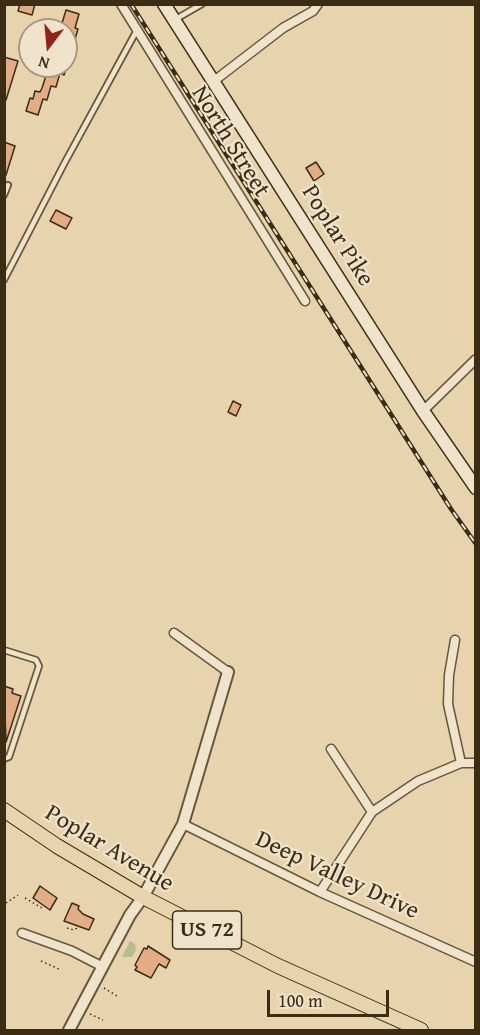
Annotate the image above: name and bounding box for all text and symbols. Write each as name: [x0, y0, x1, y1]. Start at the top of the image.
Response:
north arrow: [18, 18, 78, 78]
text: N: [35, 50, 52, 76]
street label: North Street: [184, 81, 276, 203]
street label: Poplar Pike: [295, 180, 379, 292]
street label: Poplar Avenue: [39, 799, 179, 899]
street label: Deep Valley Drive: [251, 826, 423, 926]
road number: US 72: [172, 911, 242, 949]
scale bar: [270, 978, 392, 1016]
text: 100 m: [278, 987, 323, 1014]

